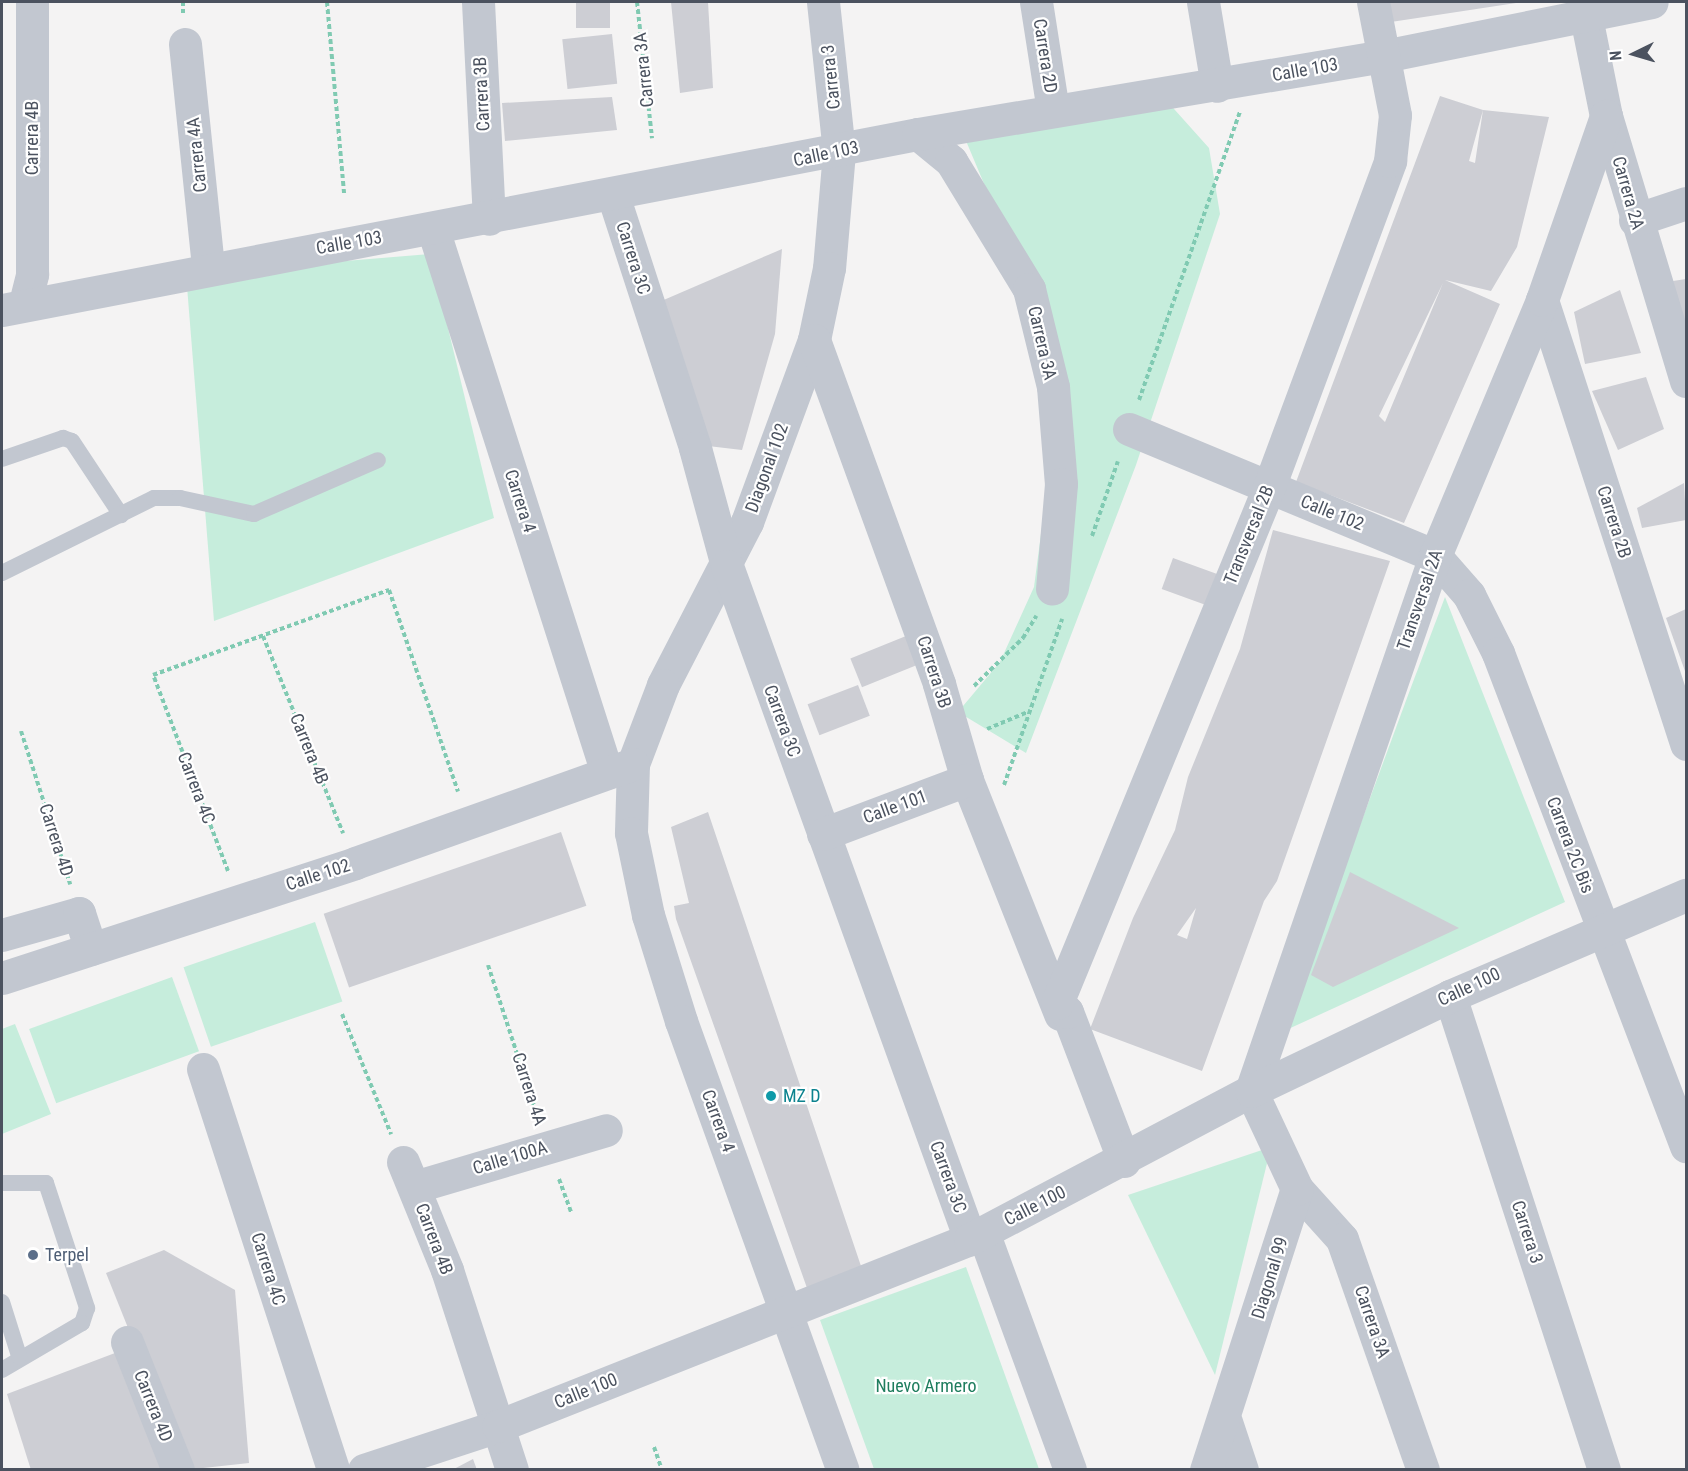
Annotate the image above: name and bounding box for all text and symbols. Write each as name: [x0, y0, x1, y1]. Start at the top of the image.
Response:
street label: Carrera 2D: [1028, 17, 1062, 95]
north arrow: [1604, 24, 1664, 84]
street label: Carrera 3A: [629, 31, 659, 109]
street label: Carrera 3: [817, 44, 845, 110]
text: N: [1606, 50, 1625, 61]
street label: Calle 103: [1270, 54, 1340, 86]
street label: Carrera 3B: [469, 56, 495, 132]
street label: Carrera 4B: [21, 101, 43, 175]
street label: Carrera 4A: [182, 116, 212, 194]
street label: Calle 103: [791, 137, 861, 171]
street label: Carrera 2A: [1607, 154, 1649, 232]
street label: Carrera 3C: [611, 219, 655, 297]
street label: Calle 103: [314, 227, 384, 259]
street label: Carrera 3A: [1023, 304, 1061, 382]
street label: Diagonal 102: [741, 421, 793, 515]
street label: Carrera 4: [500, 467, 540, 535]
street label: Transversal 2B: [1219, 482, 1279, 588]
street label: Carrera 2B: [1592, 483, 1636, 561]
street label: Calle 102: [1297, 491, 1367, 535]
street label: Transversal 2A: [1393, 547, 1447, 653]
street label: Carrera 3B: [912, 633, 956, 711]
street label: Carrera 3C: [759, 682, 805, 760]
street label: Carrera 4B: [285, 710, 333, 788]
street label: Carrera 4C: [172, 749, 220, 827]
street label: Calle 101: [860, 786, 930, 828]
street label: Carrera 2C Bis: [1542, 794, 1598, 896]
street label: Carrera 4D: [34, 801, 78, 879]
street label: Calle 102: [283, 854, 353, 896]
street label: Calle 100: [1434, 963, 1504, 1011]
street label: Carrera 4A: [507, 1050, 551, 1128]
place label: MZ D: [783, 1085, 820, 1107]
street label: Carrera 4: [697, 1087, 739, 1155]
marker: MZ D: [764, 1089, 778, 1103]
street label: Calle 100A: [470, 1136, 550, 1180]
street label: Carrera 3C: [925, 1138, 971, 1216]
street label: Calle 100: [1001, 1181, 1069, 1231]
street label: Carrera 3: [1507, 1198, 1547, 1266]
street label: Carrera 4B: [411, 1200, 457, 1278]
street label: Carrera 4C: [246, 1230, 290, 1308]
street label: Diagonal 99: [1247, 1235, 1293, 1321]
place label: Terpel: [45, 1244, 89, 1266]
marker: Terpel: [26, 1248, 40, 1262]
street label: Carrera 3A: [1350, 1283, 1394, 1361]
street label: Carrera 4D: [129, 1367, 177, 1445]
street label: Calle 100: [551, 1369, 621, 1413]
park label: Nuevo Armero: [875, 1375, 977, 1397]

